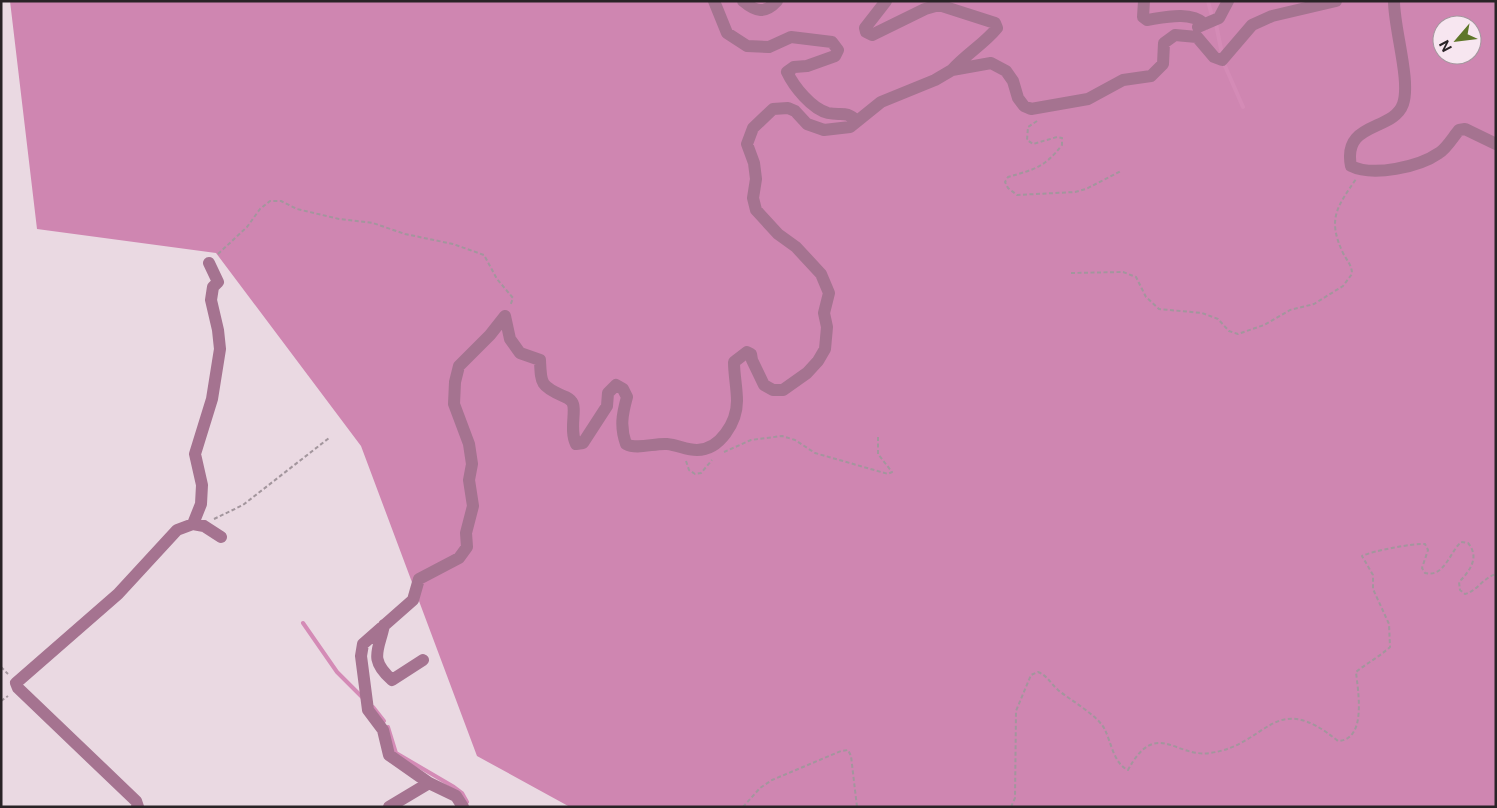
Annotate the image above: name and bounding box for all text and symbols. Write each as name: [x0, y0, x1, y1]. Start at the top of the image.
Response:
north arrow: [1432, 15, 1482, 65]
text: N: [1436, 38, 1455, 55]

